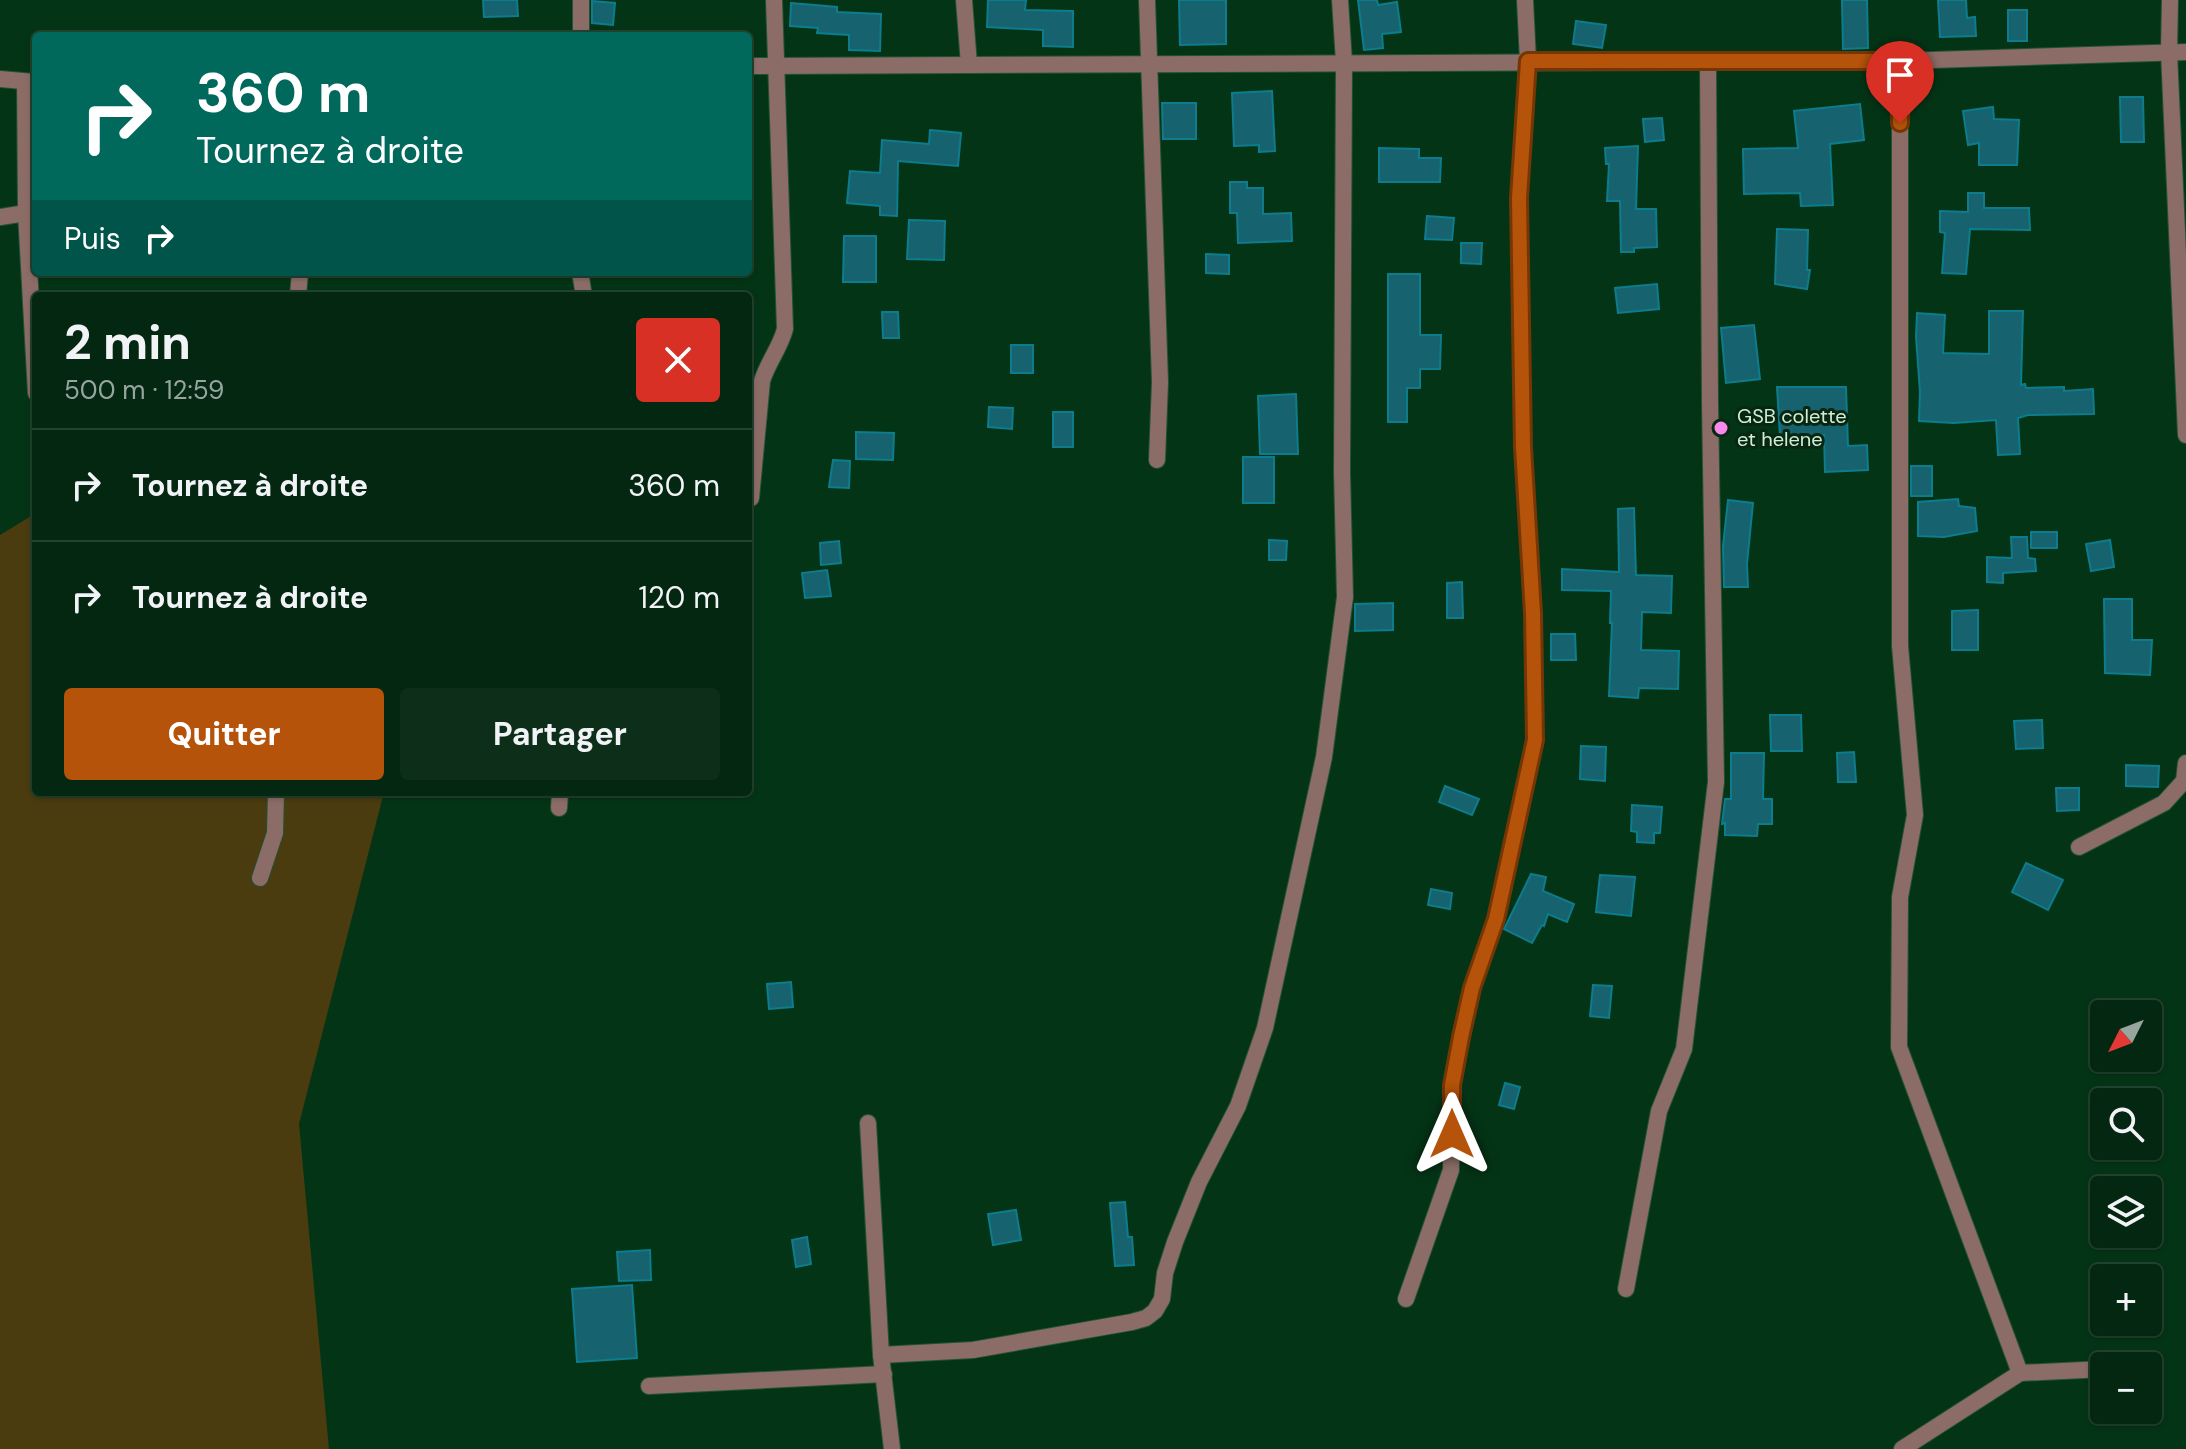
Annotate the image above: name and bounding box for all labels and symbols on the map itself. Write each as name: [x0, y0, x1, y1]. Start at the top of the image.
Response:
pin: [1866, 41, 1934, 123]
place label: GSB colette et helene: [1737, 403, 1847, 452]
marker: GSB colette et helene: [1712, 419, 1730, 437]
north arrow: [2090, 1000, 2162, 1072]
position arrow: [1410, 1092, 1494, 1176]

